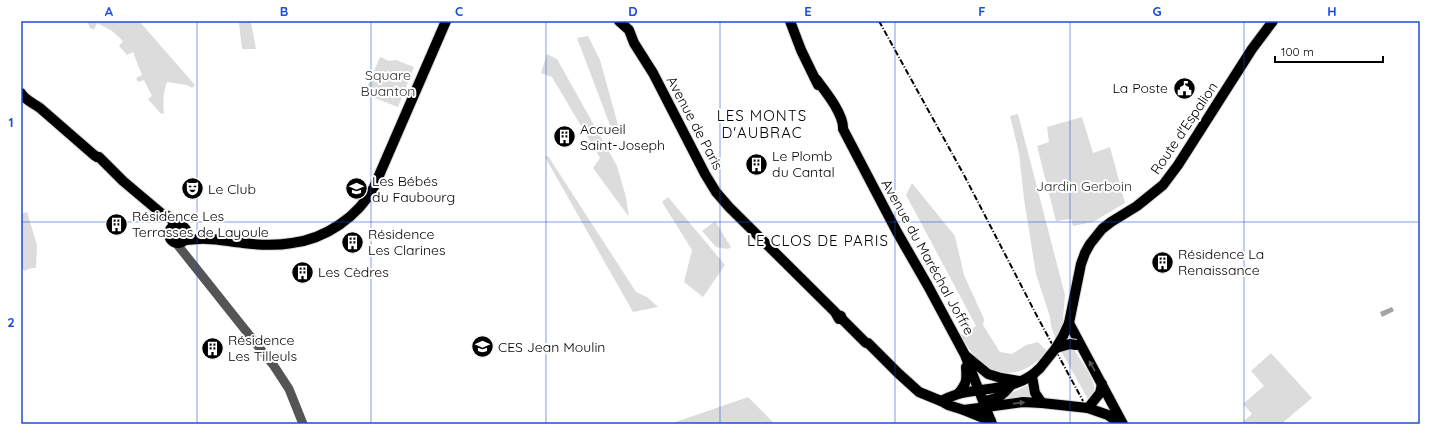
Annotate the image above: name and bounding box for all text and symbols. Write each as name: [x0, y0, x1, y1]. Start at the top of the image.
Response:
text: A: [105, 3, 114, 19]
text: B: [280, 3, 288, 19]
text: C: [455, 3, 463, 19]
text: D: [628, 3, 638, 19]
text: E: [804, 3, 812, 19]
text: F: [978, 3, 986, 19]
text: G: [1152, 3, 1162, 19]
text: H: [1327, 3, 1337, 19]
scale bar: [1275, 38, 1383, 64]
text: 100 m: [1281, 44, 1314, 59]
park label: Square Buanton: [361, 66, 415, 100]
street label: Avenue de Paris: [663, 73, 727, 173]
public building icon: La Poste: [1171, 75, 1197, 101]
street label: Route d'Espalion: [1146, 78, 1222, 178]
place label: La Poste: [1112, 79, 1168, 97]
district label: LES MONTS D'AUBRAC: [717, 106, 807, 142]
text: 1: [8, 114, 14, 130]
place label: Accueil Saint-Joseph: [580, 120, 665, 154]
building icon: Accueil Saint-Joseph: [551, 124, 577, 150]
place label: Le Plomb du Cantal: [772, 147, 835, 181]
building icon: Le Plomb du Cantal: [743, 151, 769, 177]
place label: Les Bébés du Faubourg: [372, 172, 455, 206]
theatre icon: Le Club: [180, 176, 206, 202]
school or university icon: Les Bébés du Faubourg: [344, 176, 370, 202]
street label: Avenue du Maréchal Joffre: [878, 176, 978, 338]
park label: Jardin Gerboin: [1036, 177, 1132, 195]
place label: Le Club: [208, 180, 256, 198]
place label: Résidence Les Terrasses de Layoule: [132, 207, 269, 241]
building icon: Résidence Les Terrasses de Layoule: [104, 211, 130, 237]
place label: Résidence Les Clarines: [368, 225, 446, 259]
building icon: Résidence Les Clarines: [340, 229, 366, 255]
district label: LE CLOS DE PARIS: [747, 231, 889, 250]
place label: Résidence La Renaissance: [1178, 245, 1264, 279]
building icon: Résidence La Renaissance: [1149, 249, 1175, 275]
building icon: Les Cèdres: [290, 259, 316, 285]
place label: Les Cèdres: [318, 263, 389, 281]
text: 2: [7, 314, 15, 330]
place label: Résidence Les Tilleuls: [228, 331, 297, 365]
school or university icon: CES Jean Moulin: [470, 334, 496, 360]
building icon: Résidence Les Tilleuls: [200, 335, 226, 361]
place label: CES Jean Moulin: [498, 338, 605, 356]
one-way arrow: [1088, 360, 1095, 372]
one-way arrow: [1013, 400, 1025, 406]

